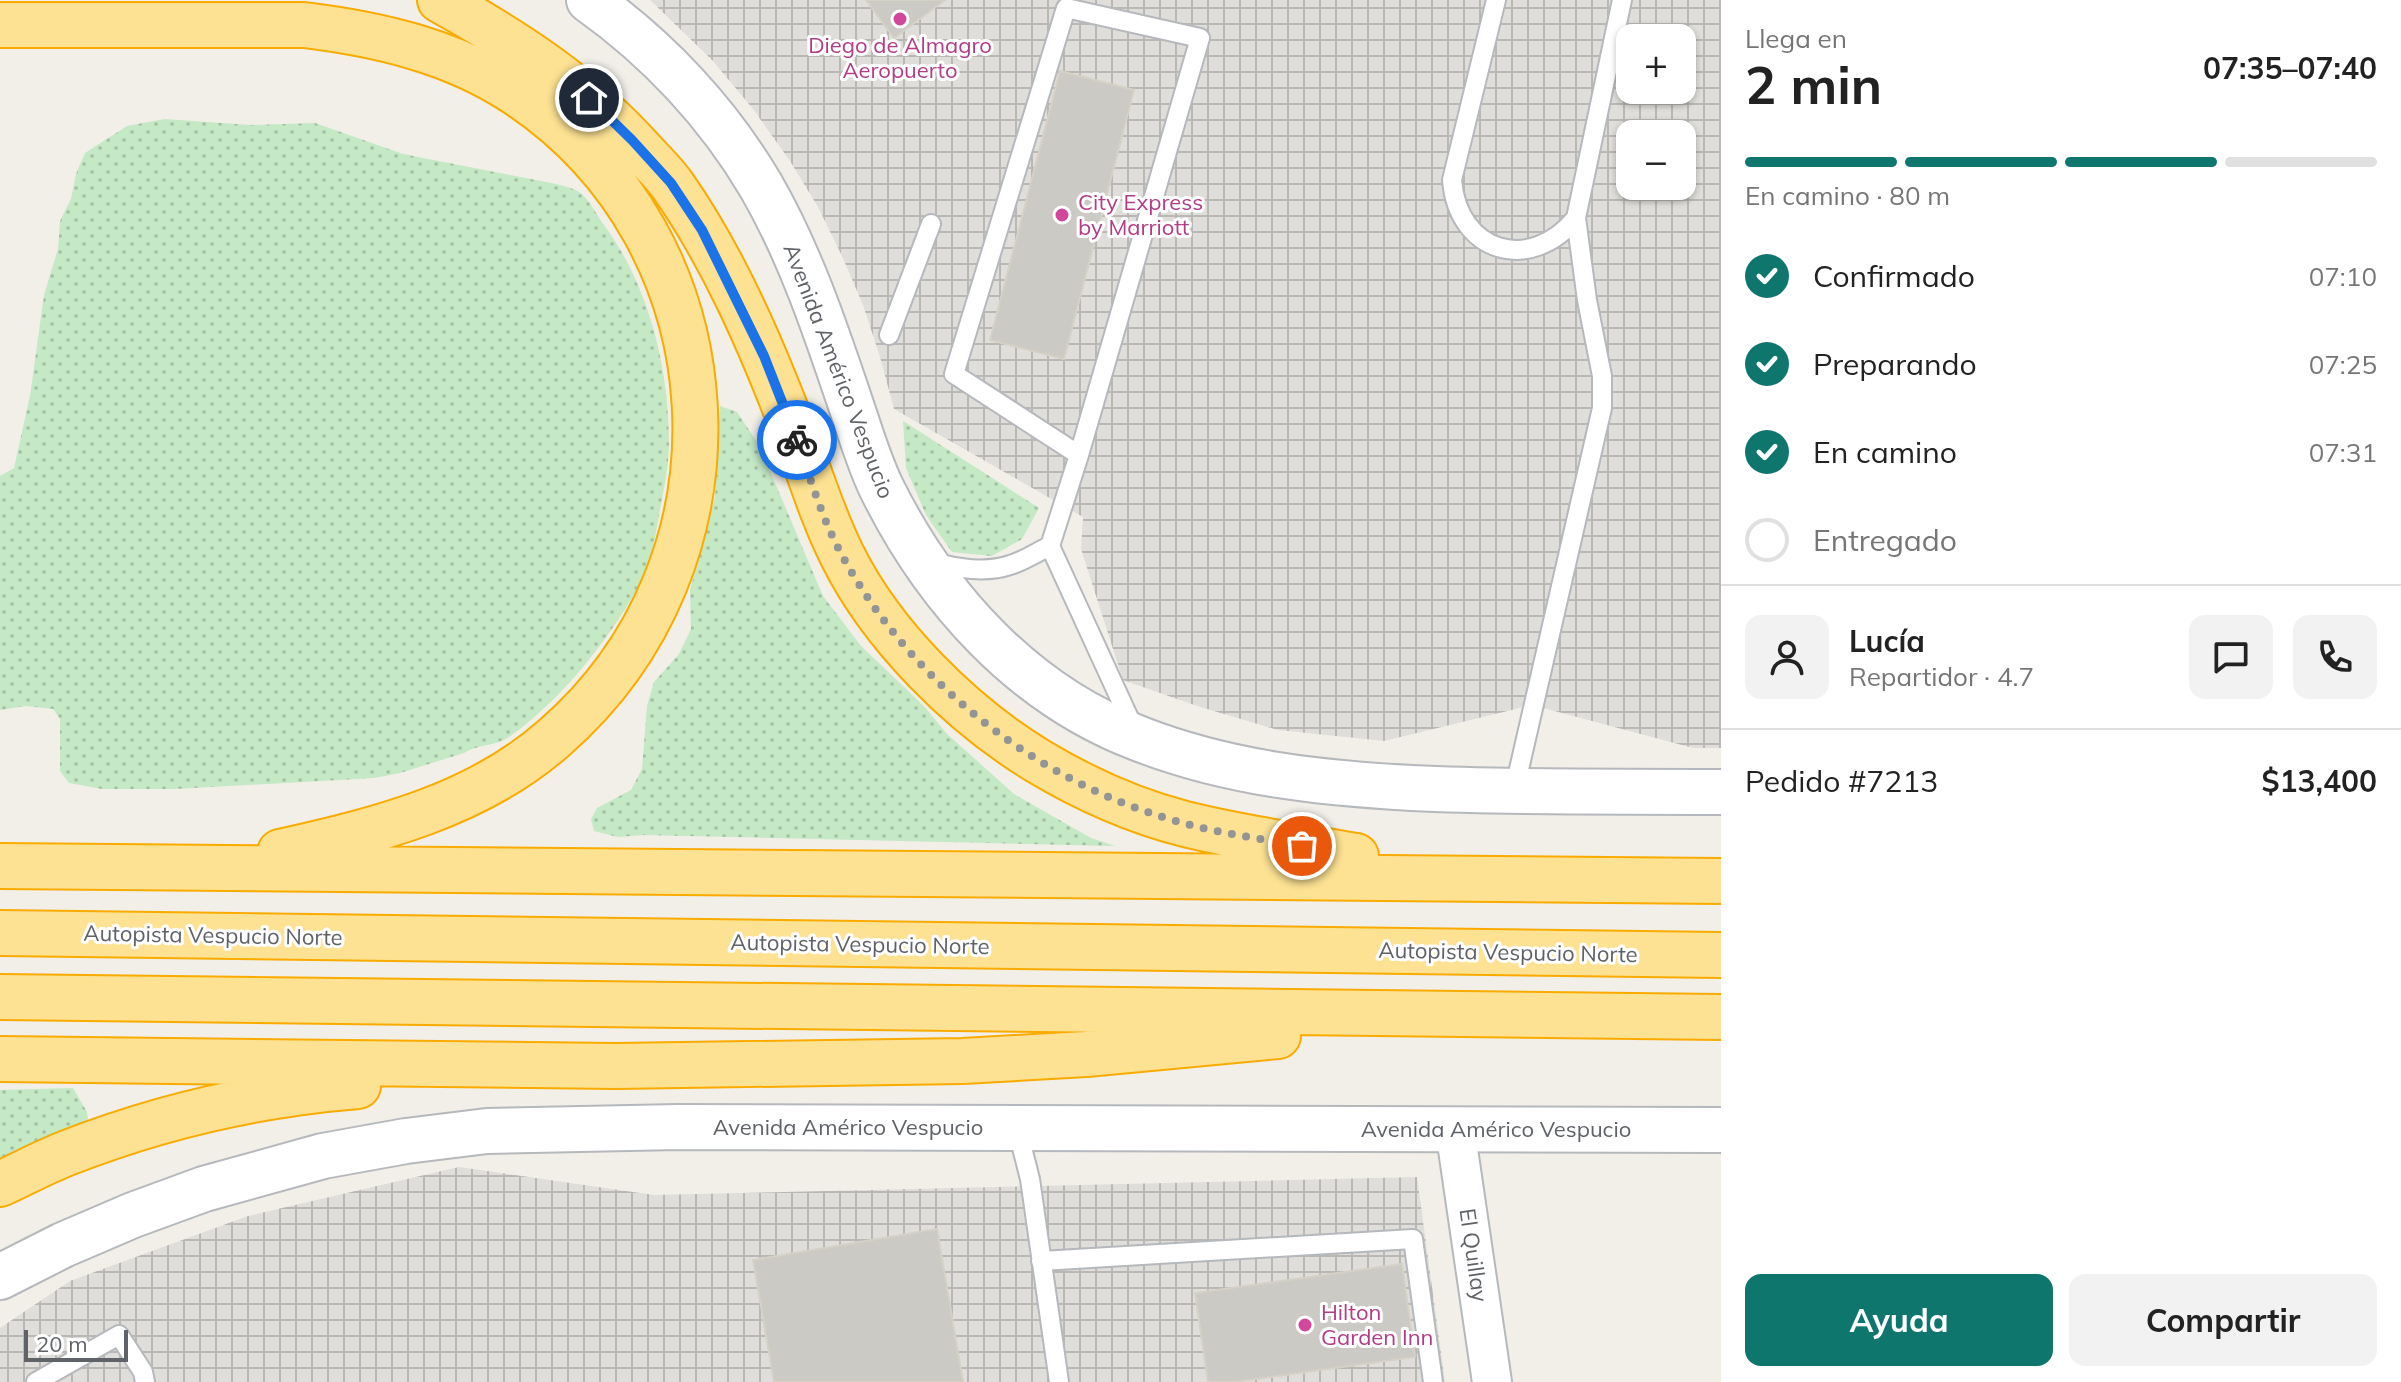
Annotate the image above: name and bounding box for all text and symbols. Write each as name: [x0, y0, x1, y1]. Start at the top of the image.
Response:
marker: Diego de Almagro Aeropuerto: [891, 10, 909, 28]
text: Llega en: [1745, 22, 1847, 55]
map controls: [1616, 24, 1696, 200]
button: +: [1616, 24, 1696, 104]
place label: Diego de Almagro Aeropuerto: [808, 31, 992, 84]
text: 07:35–07:40: [2203, 49, 2377, 87]
text: 2 min: [1745, 52, 1882, 117]
pin: [555, 64, 623, 132]
icon: home: [567, 76, 611, 120]
button: −: [1616, 120, 1696, 200]
text: En camino · 80 m: [1745, 179, 1950, 212]
place label: City Express by Marriott: [1078, 188, 1203, 241]
marker: City Express by Marriott: [1053, 206, 1071, 224]
street label: Avenida Américo Vespucio: [777, 240, 901, 502]
icon: check: [1745, 254, 1789, 298]
text: Confirmado: [1813, 257, 1975, 295]
text: 07:10: [2309, 260, 2377, 293]
icon: check: [1745, 342, 1789, 386]
text: Preparando: [1813, 345, 1977, 383]
text: 07:25: [2309, 348, 2377, 381]
courier: [757, 400, 837, 480]
icon: bike: [775, 418, 819, 462]
icon: check: [1745, 430, 1789, 474]
text: En camino: [1813, 433, 1957, 471]
text: 07:31: [2309, 436, 2377, 469]
text: Entregado: [1813, 521, 1957, 559]
button: person: [1745, 615, 1829, 699]
button: chat: [2189, 615, 2273, 699]
button: phone: [2293, 615, 2377, 699]
text: Lucía: [1849, 622, 1925, 660]
text: Repartidor · 4.7: [1849, 660, 2034, 693]
text: Pedido #7213: [1745, 762, 1938, 800]
text: $13,400: [2262, 762, 2377, 800]
pin: [1268, 812, 1336, 880]
icon: bag: [1280, 824, 1324, 868]
street label: Autopista Vespucio Norte: [83, 919, 343, 951]
street label: Autopista Vespucio Norte: [730, 928, 990, 960]
street label: Autopista Vespucio Norte: [1378, 936, 1638, 968]
street label: Avenida Américo Vespucio: [713, 1113, 983, 1141]
street label: Avenida Américo Vespucio: [1361, 1115, 1631, 1143]
street label: El Quillay: [1454, 1206, 1494, 1304]
button: Ayuda: [1745, 1274, 2053, 1366]
button: Compartir: [2069, 1274, 2377, 1366]
place label: Hilton Garden Inn: [1321, 1298, 1433, 1351]
marker: Hilton Garden Inn: [1296, 1316, 1314, 1334]
scale bar: [24, 1326, 128, 1362]
text: 20 m: [36, 1330, 87, 1358]

